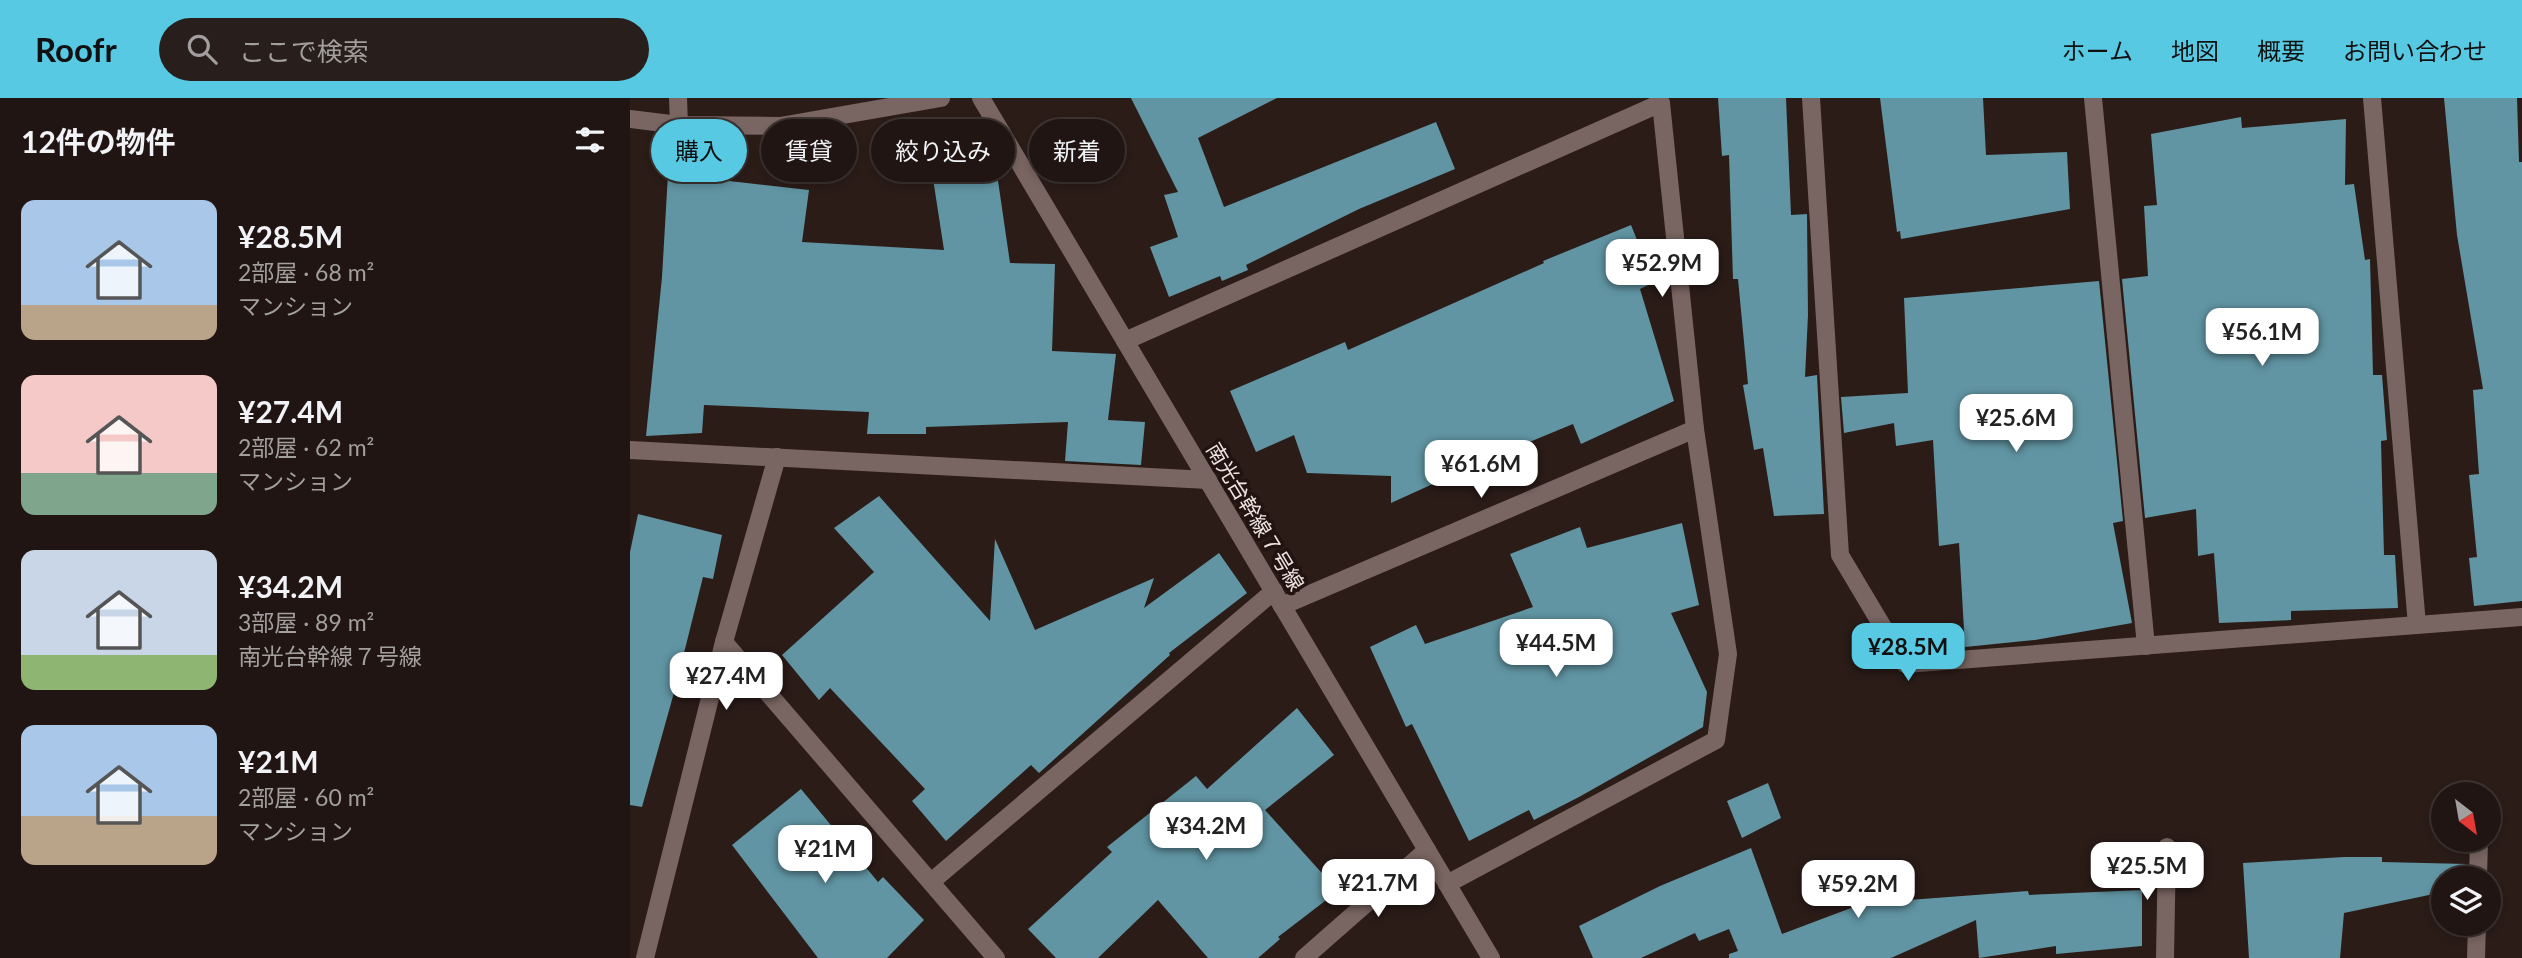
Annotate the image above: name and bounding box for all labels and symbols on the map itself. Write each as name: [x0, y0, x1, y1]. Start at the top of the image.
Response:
pin: ¥52.9M: [1605, 240, 1719, 299]
pin: ¥56.1M: [2205, 308, 2319, 368]
pin: ¥25.6M: [1959, 394, 2073, 454]
street label: 南光台幹線７号線: [1202, 438, 1310, 594]
pin: ¥61.6M: [1424, 440, 1538, 500]
pin: ¥44.5M: [1499, 620, 1613, 679]
pin: ¥28.5M: [1851, 624, 1965, 683]
pin: ¥27.4M: [669, 652, 783, 712]
north arrow: [2431, 782, 2501, 852]
pin: ¥34.2M: [1149, 802, 1263, 862]
pin: ¥21M: [784, 826, 866, 885]
pin: ¥25.5M: [2090, 842, 2204, 902]
pin: ¥21.7M: [1321, 860, 1435, 919]
pin: ¥59.2M: [1801, 860, 1915, 920]

